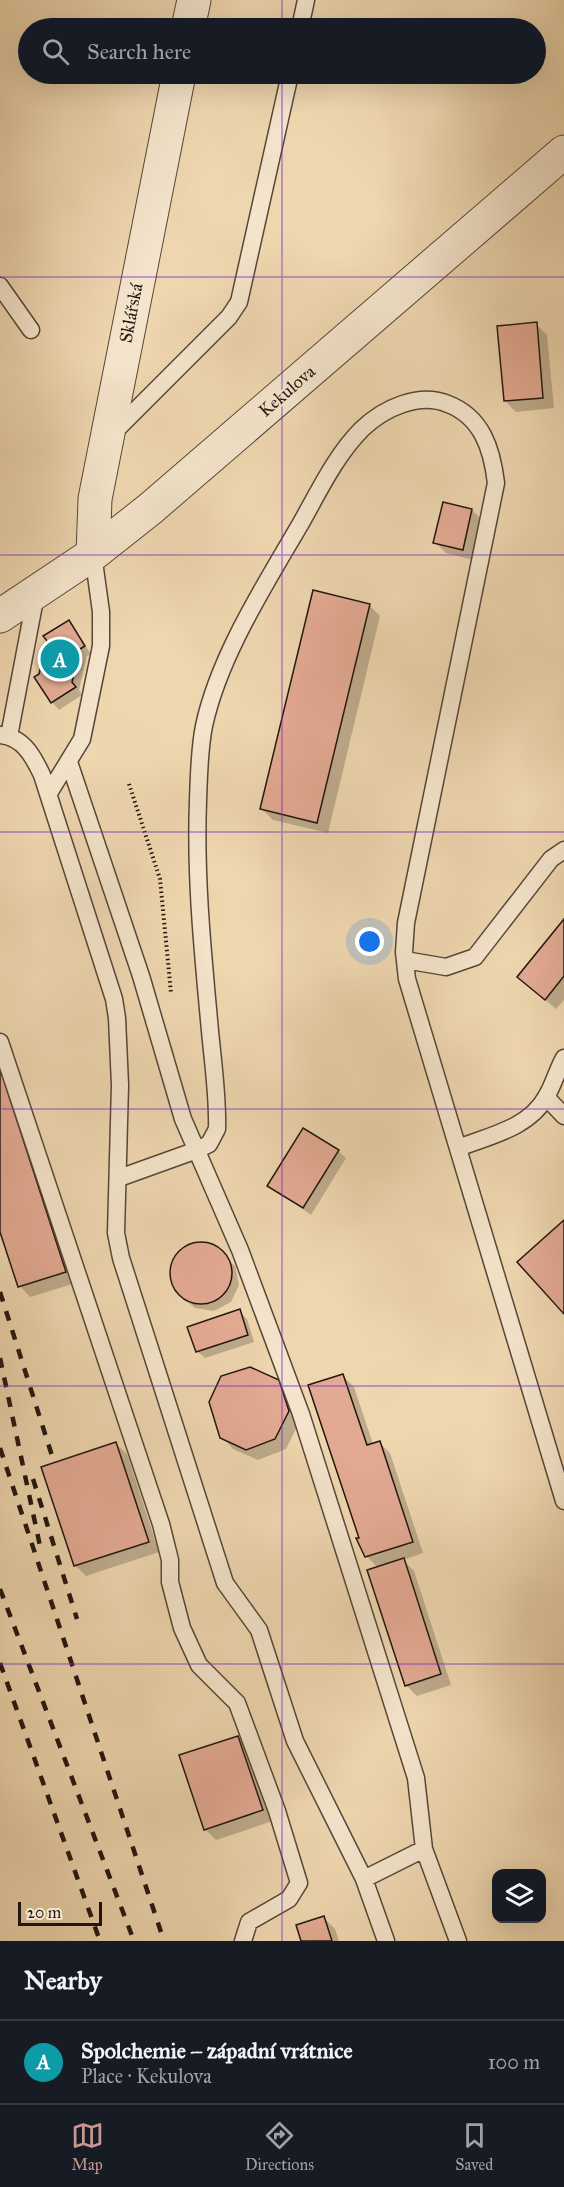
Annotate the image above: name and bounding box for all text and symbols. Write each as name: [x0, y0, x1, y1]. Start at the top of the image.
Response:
search box: [18, 18, 546, 84]
icon: search: [39, 35, 72, 68]
text: Search here: [87, 38, 191, 65]
street label: Sklářská: [114, 281, 148, 345]
street label: Kekulova: [254, 360, 320, 422]
pin: A: [40, 636, 80, 682]
your location: [355, 927, 384, 956]
map controls: [492, 1869, 546, 1923]
button: layers: [492, 1869, 546, 1923]
scale bar: [18, 1899, 102, 1926]
text: 20 m: [27, 1903, 61, 1922]
text: Nearby: [24, 1964, 102, 1996]
text: Spolchemie – západní vrátnice: [81, 2037, 353, 2064]
text: A: [37, 2050, 50, 2074]
text: 100 m: [488, 2050, 540, 2074]
text: Place · Kekulova: [81, 2064, 212, 2088]
tab: Map: [71, 2119, 104, 2174]
tab: Directions: [245, 2119, 314, 2174]
tab: Saved: [455, 2119, 493, 2174]

